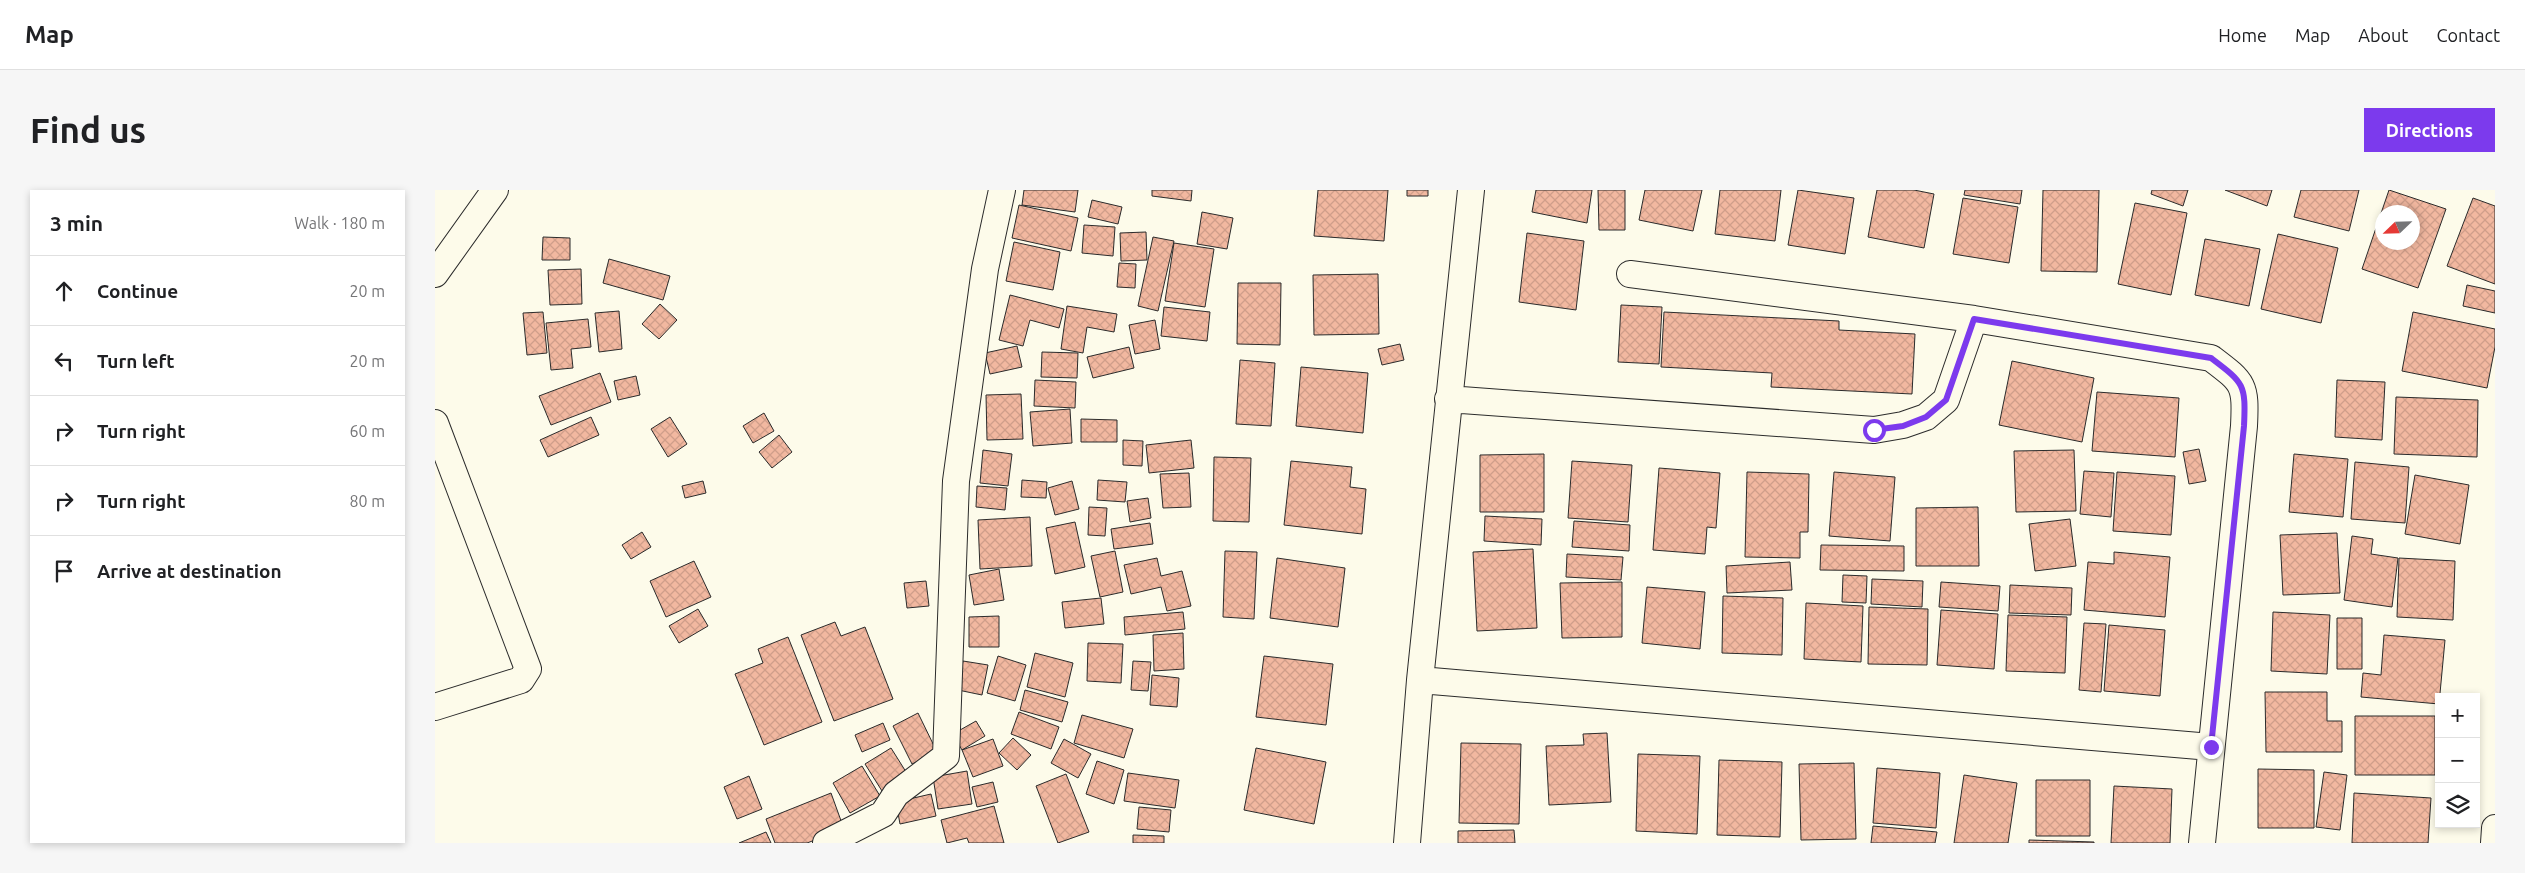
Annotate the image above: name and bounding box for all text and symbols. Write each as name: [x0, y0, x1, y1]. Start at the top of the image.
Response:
text: Map: [25, 21, 74, 48]
text: Home: [2218, 25, 2267, 45]
text: Map: [2295, 25, 2330, 45]
text: About: [2358, 25, 2408, 45]
text: Contact: [2436, 25, 2500, 45]
button: Directions: [2364, 108, 2495, 152]
text: Find us: [30, 110, 146, 150]
north arrow: [2375, 205, 2420, 250]
text: 3 min: [50, 211, 103, 235]
text: Walk · 180 m: [294, 214, 385, 232]
icon: ahead: [50, 277, 78, 305]
text: Continue: [97, 280, 178, 302]
text: 20 m: [349, 282, 385, 300]
icon: left: [50, 347, 78, 375]
text: Turn left: [97, 350, 175, 372]
text: 20 m: [349, 352, 385, 370]
icon: right: [50, 417, 78, 445]
route start: [1863, 419, 1886, 442]
text: Turn right: [97, 420, 185, 442]
text: 60 m: [349, 422, 385, 440]
icon: right: [50, 487, 78, 515]
text: Turn right: [97, 490, 185, 512]
text: 80 m: [349, 492, 385, 510]
icon: arrive: [50, 557, 78, 585]
text: Arrive at destination: [97, 560, 282, 582]
map controls: [2435, 693, 2480, 828]
button: +: [2435, 693, 2480, 738]
route end: [2200, 736, 2223, 759]
button: −: [2435, 738, 2480, 783]
button: layers: [2435, 783, 2480, 828]

